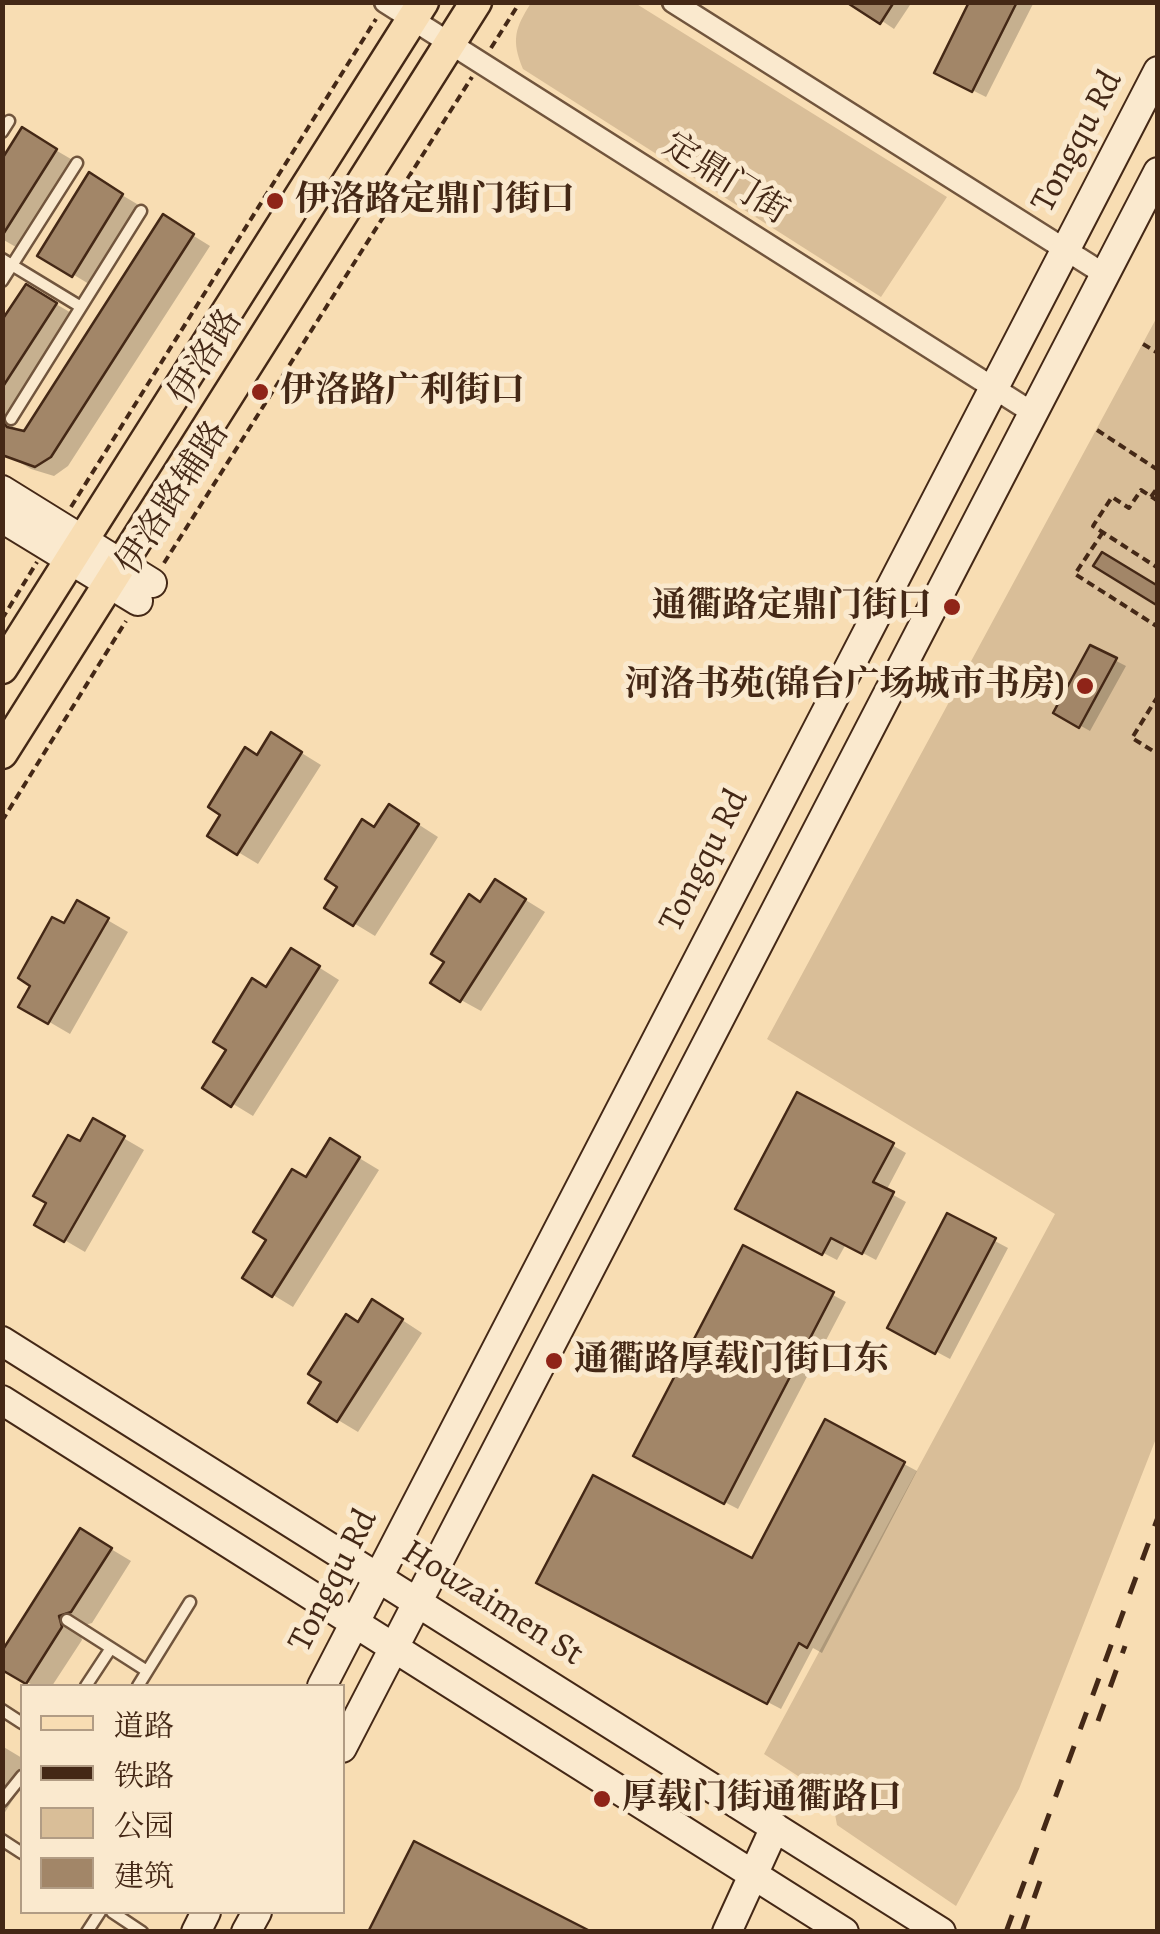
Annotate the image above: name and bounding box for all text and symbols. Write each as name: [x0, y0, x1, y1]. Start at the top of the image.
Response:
street label: Tongqu Rd: [1023, 64, 1133, 220]
street label: 定鼎门街: [655, 125, 795, 235]
place label: 伊洛路定鼎门街口: [295, 180, 575, 222]
marker: 伊洛路定鼎门街口: [264, 190, 286, 212]
street label: 伊洛路: [161, 302, 253, 414]
place label: 伊洛路广利街口: [280, 371, 525, 413]
marker: 伊洛路广利街口: [249, 381, 271, 403]
street label: 伊洛路辅路: [109, 414, 239, 584]
place label: 通衢路定鼎门街口: [652, 586, 932, 628]
marker: 通衢路定鼎门街口: [941, 596, 963, 618]
place label: 河洛书苑(锦台广场城市书房): [625, 665, 1065, 707]
marker: 河洛书苑(锦台广场城市书房): [1074, 675, 1096, 697]
street label: Tongqu Rd: [651, 783, 759, 939]
place label: 通衢路厚载门街口东: [574, 1340, 889, 1382]
marker: 通衢路厚载门街口东: [543, 1350, 565, 1372]
street label: Tongqu Rd: [280, 1503, 388, 1659]
street label: Houzaimen St: [394, 1532, 590, 1676]
legend: [20, 1684, 345, 1914]
text: 道路: [114, 1706, 174, 1746]
text: 铁路: [114, 1756, 174, 1796]
place label: 厚载门街通衢路口: [622, 1778, 902, 1820]
marker: 厚载门街通衢路口: [591, 1788, 613, 1810]
text: 公园: [114, 1806, 174, 1846]
text: 建筑: [114, 1856, 174, 1896]

